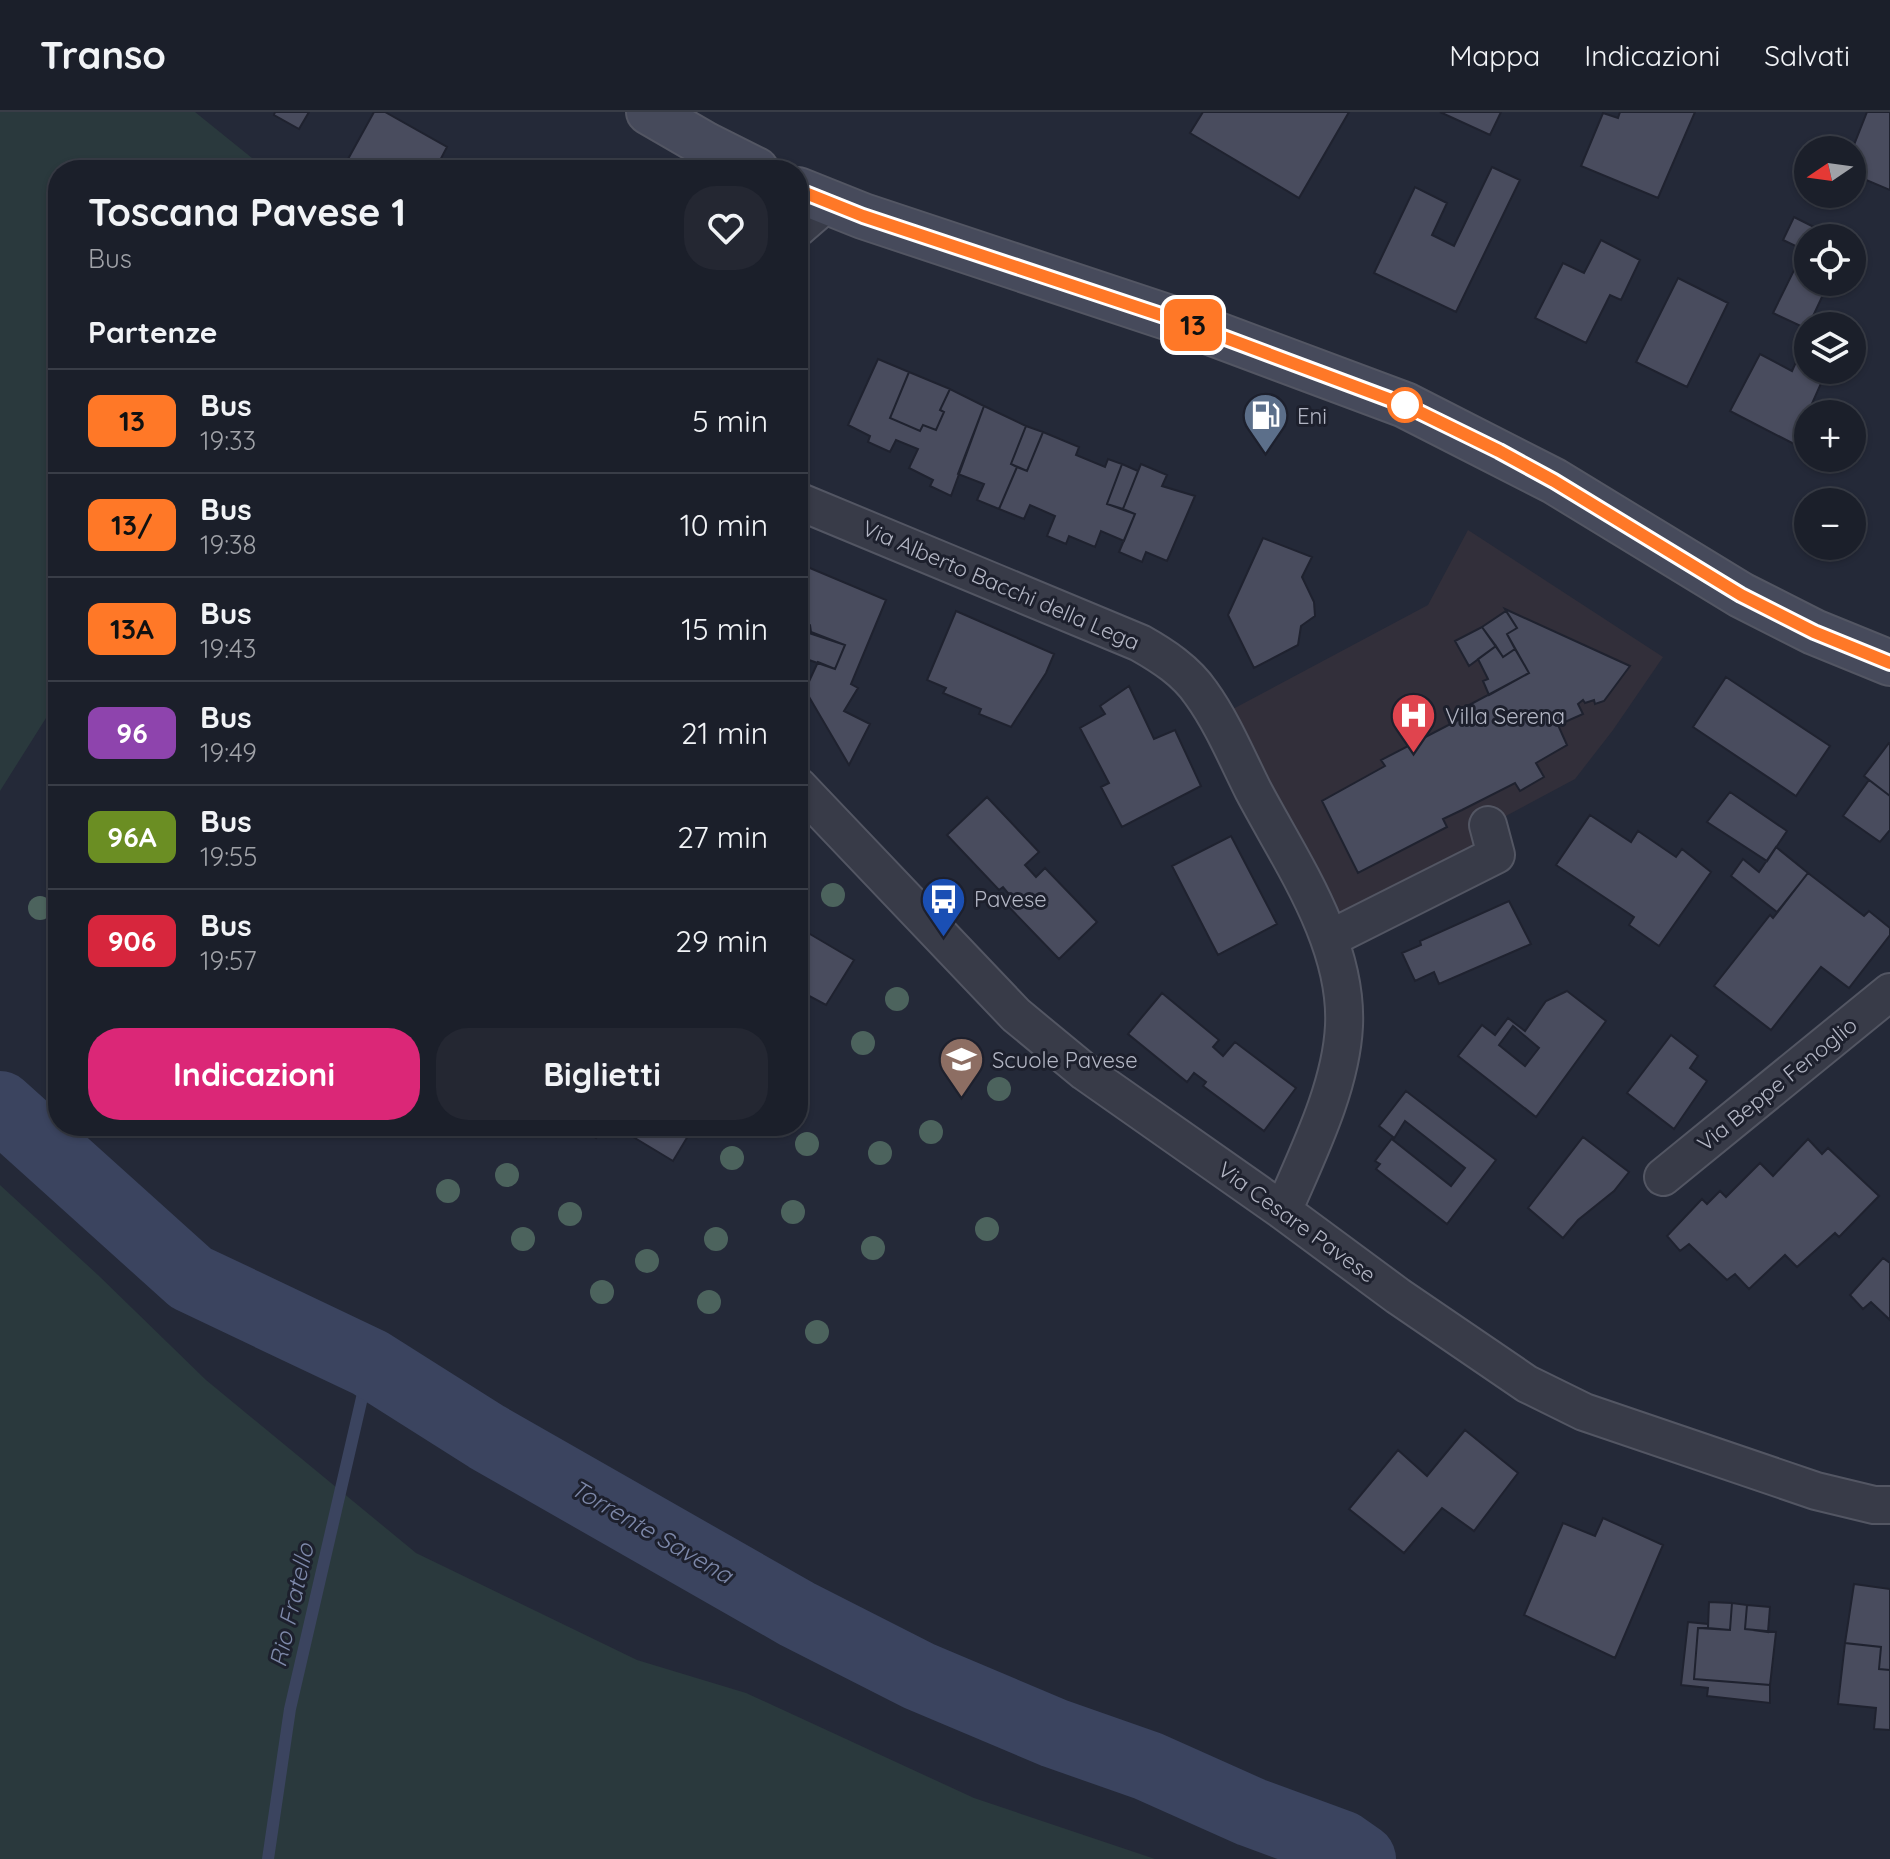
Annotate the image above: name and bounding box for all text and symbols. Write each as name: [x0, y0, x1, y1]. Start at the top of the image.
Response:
text: Transo: [40, 31, 166, 79]
text: Mappa: [1449, 38, 1540, 73]
text: Indicazioni: [1584, 38, 1720, 73]
text: Salvati: [1764, 38, 1850, 73]
north arrow: [1794, 136, 1866, 208]
map controls: [1794, 136, 1866, 560]
button: heart: [684, 186, 768, 270]
text: Toscana Pavese 1: [88, 188, 406, 236]
button: locate: [1794, 224, 1866, 296]
text: Bus: [88, 242, 132, 275]
line badge: 13: [1157, 299, 1229, 351]
text: 13: [1180, 307, 1206, 342]
button: layers: [1794, 312, 1866, 384]
text: Partenze: [88, 313, 217, 351]
text: Bus: [200, 386, 252, 424]
unlabelled marker: [1388, 388, 1422, 422]
fuel station icon: Eni: [1242, 392, 1290, 455]
button: +: [1794, 400, 1866, 472]
text: 5 min: [692, 402, 768, 440]
place label: Eni: [1297, 402, 1327, 430]
text: 13: [119, 403, 145, 438]
text: 19:33: [200, 424, 256, 457]
button: −: [1794, 488, 1866, 560]
text: Bus: [200, 490, 252, 528]
text: 10 min: [680, 506, 768, 544]
text: 13/: [111, 507, 153, 542]
street label: Via Alberto Bacchi della Lega: [858, 514, 1144, 656]
text: 19:38: [200, 528, 257, 561]
text: Bus: [200, 594, 252, 632]
text: 15 min: [681, 610, 768, 648]
text: 13A: [110, 611, 154, 646]
text: 19:43: [200, 632, 256, 665]
hospital icon: Villa Serena: [1390, 692, 1438, 755]
text: Bus: [200, 698, 252, 736]
place label: Villa Serena: [1445, 702, 1565, 730]
text: 21 min: [681, 714, 768, 752]
text: 96: [116, 715, 148, 750]
text: 19:49: [200, 736, 257, 769]
text: Bus: [200, 802, 252, 840]
text: 27 min: [677, 818, 768, 856]
text: 96A: [107, 819, 157, 854]
text: 19:55: [200, 840, 257, 873]
bus stop icon: Pavese: [919, 875, 967, 938]
place label: Pavese: [974, 885, 1047, 913]
text: Bus: [200, 906, 252, 944]
text: 29 min: [675, 922, 768, 960]
text: 906: [108, 923, 156, 958]
text: 19:57: [200, 944, 257, 977]
street label: Via Beppe Fenoglio: [1691, 1011, 1863, 1157]
button: Indicazioni: [88, 1028, 420, 1120]
button: Biglietti: [436, 1028, 768, 1120]
school or university icon: Scuole Pavese: [937, 1036, 985, 1099]
place label: Scuole Pavese: [992, 1046, 1138, 1074]
street label: Via Cesare Pavese: [1213, 1155, 1381, 1289]
water label: Torrente Savena: [566, 1473, 740, 1590]
water label: Rio Fratello: [262, 1539, 320, 1670]

